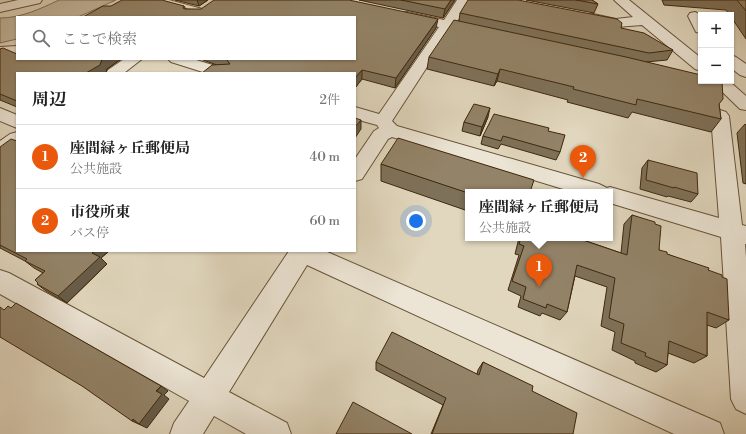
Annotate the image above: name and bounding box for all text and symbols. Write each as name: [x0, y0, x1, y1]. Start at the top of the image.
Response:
map controls: [698, 12, 734, 84]
button: +: [698, 12, 734, 48]
search box: [16, 16, 356, 60]
icon: search: [30, 27, 52, 49]
text: ここで検索: [62, 30, 137, 49]
button: −: [698, 48, 734, 84]
text: 周辺: [32, 89, 66, 111]
text: 2件: [320, 92, 340, 108]
text: 座間緑ヶ丘郵便局: [70, 139, 190, 158]
pin: 2: [570, 145, 596, 178]
text: 1: [42, 149, 48, 165]
text: 40 m: [310, 149, 340, 165]
text: 公共施設: [70, 161, 122, 177]
popup: [465, 189, 613, 241]
text: 座間緑ヶ丘郵便局: [479, 198, 599, 217]
text: 市役所東: [70, 203, 130, 222]
your location: [406, 211, 426, 231]
text: 2: [41, 213, 49, 229]
text: 60 m: [309, 213, 340, 229]
text: 公共施設: [479, 220, 531, 236]
text: バス停: [70, 225, 109, 241]
pin: 1: [526, 254, 552, 287]

